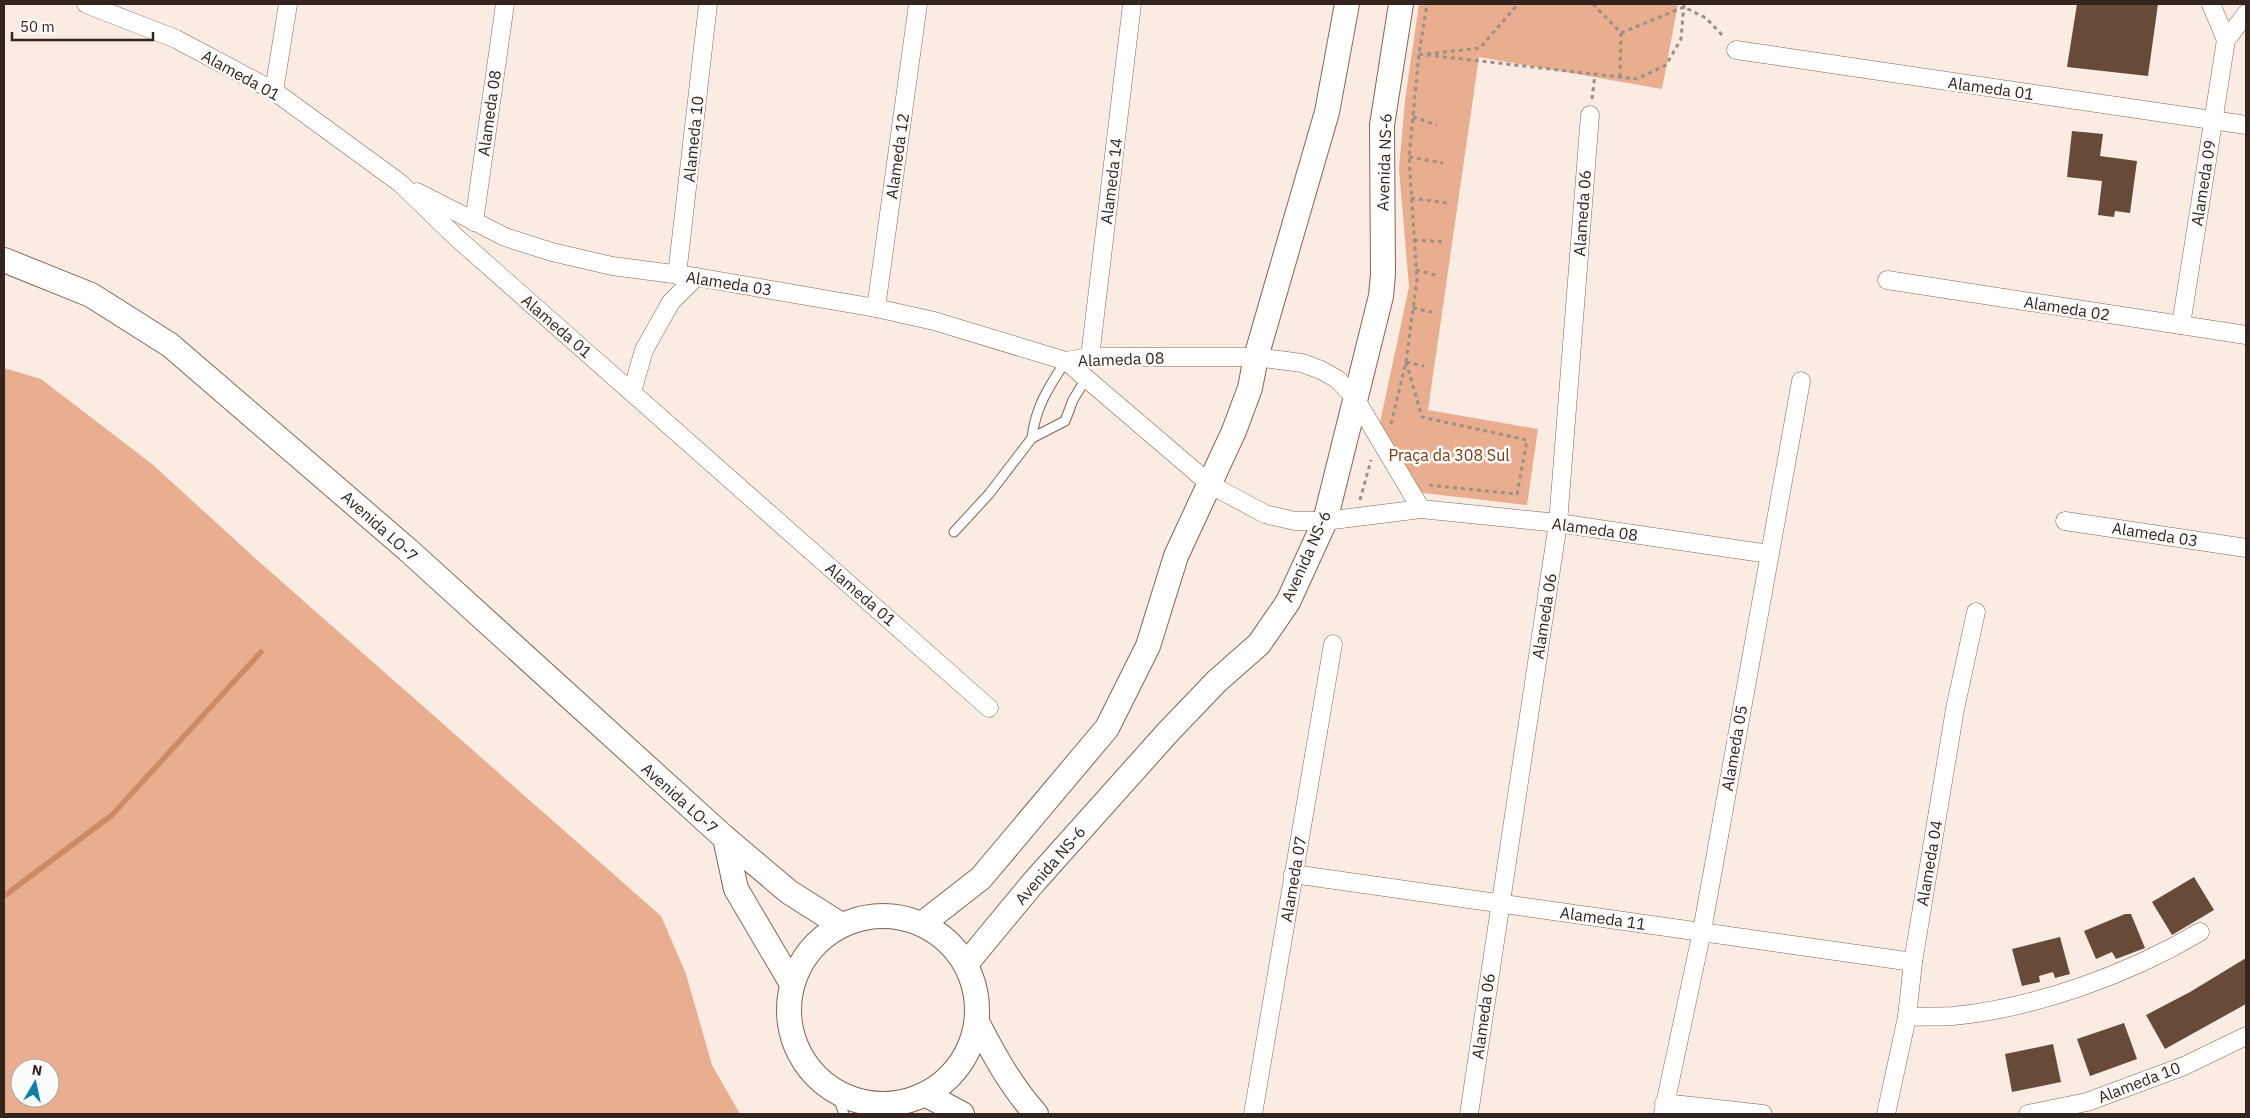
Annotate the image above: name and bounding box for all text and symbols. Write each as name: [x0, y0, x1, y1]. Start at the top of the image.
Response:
scale bar: [12, 10, 154, 42]
text: 50 m: [20, 17, 55, 36]
street label: Alameda 01: [198, 45, 284, 105]
street label: Alameda 08: [473, 69, 505, 157]
street label: Alameda 01: [1947, 72, 2035, 104]
street label: Alameda 10: [679, 95, 707, 183]
street label: Alameda 12: [881, 112, 913, 200]
street label: Avenida NS-6: [1372, 113, 1396, 211]
street label: Alameda 14: [1096, 137, 1126, 225]
street label: Alameda 09: [2186, 139, 2220, 227]
street label: Alameda 06: [1569, 169, 1595, 257]
street label: Alameda 03: [685, 266, 773, 300]
street label: Alameda 01: [518, 290, 596, 362]
street label: Alameda 02: [2023, 291, 2111, 325]
street label: Alameda 08: [1077, 347, 1165, 371]
park label: Praça da 308 Sul: [1388, 445, 1510, 465]
street label: Avenida LO-7: [338, 486, 422, 566]
street label: Avenida NS-6: [1277, 507, 1335, 605]
street label: Alameda 08: [1551, 513, 1639, 545]
street label: Alameda 03: [2111, 517, 2199, 551]
street label: Alameda 01: [822, 558, 900, 630]
street label: Alameda 06: [1527, 572, 1561, 660]
street label: Alameda 05: [1717, 704, 1751, 792]
street label: Avenida LO-7: [638, 758, 722, 838]
street label: Alameda 04: [1912, 819, 1946, 907]
street label: Avenida NS-6: [1010, 821, 1090, 909]
street label: Alameda 07: [1276, 835, 1310, 923]
street label: Alameda 11: [1559, 902, 1647, 934]
street label: Alameda 06: [1467, 972, 1499, 1060]
street label: Alameda 10: [2095, 1057, 2183, 1107]
north arrow: [10, 1058, 60, 1108]
text: N: [31, 1060, 43, 1080]

